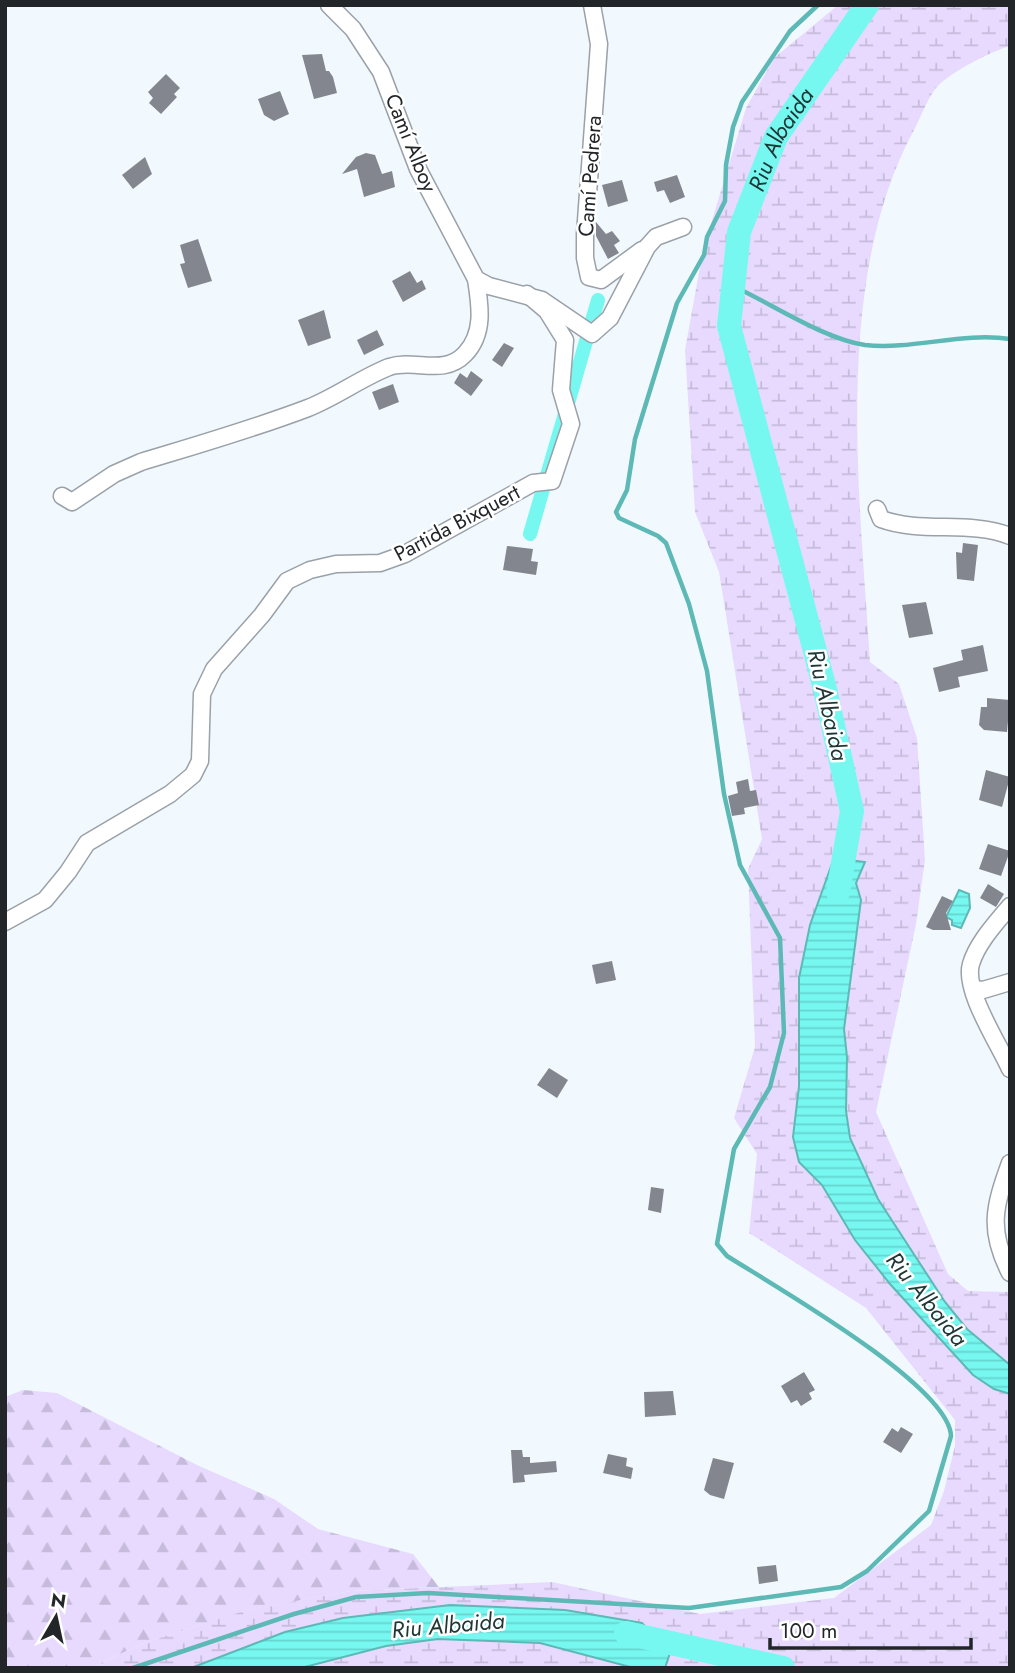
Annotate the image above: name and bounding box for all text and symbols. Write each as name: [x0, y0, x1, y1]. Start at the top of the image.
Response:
water label: Riu Albaida: [740, 80, 822, 196]
street label: Camí Alboy: [378, 89, 445, 197]
street label: Camí Pedrera: [571, 114, 609, 238]
street label: Partida Bixquert: [389, 477, 525, 569]
water label: Riu Albaida: [799, 646, 857, 764]
water label: Riu Albaida: [878, 1244, 976, 1354]
north arrow: [21, 1582, 91, 1652]
text: N: [49, 1586, 68, 1615]
water label: Riu Albaida: [390, 1603, 506, 1647]
scale bar: [770, 1606, 971, 1650]
text: 100 m: [780, 1616, 837, 1646]

